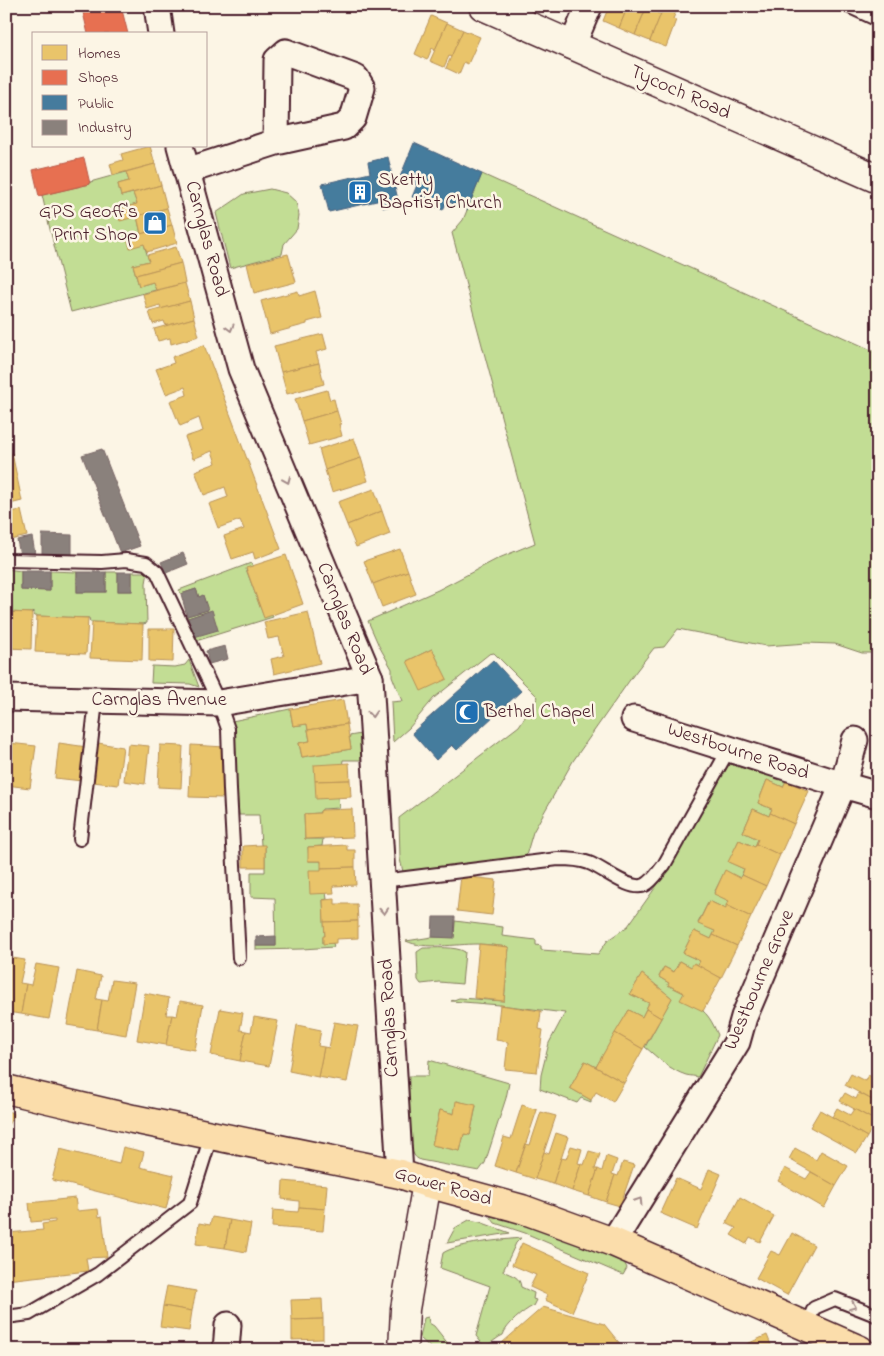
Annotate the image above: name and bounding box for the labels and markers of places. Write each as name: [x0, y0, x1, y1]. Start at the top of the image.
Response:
place label: Sketty Baptist Church: [377, 166, 502, 218]
building icon: Sketty Baptist Church: [347, 179, 373, 205]
place label: GPS Geoff's Print Shop: [39, 198, 138, 250]
shop icon: GPS Geoff's Print Shop: [142, 210, 168, 236]
place label: Bethel Chapel: [483, 698, 594, 727]
mosque icon: Bethel Chapel: [454, 699, 480, 725]

